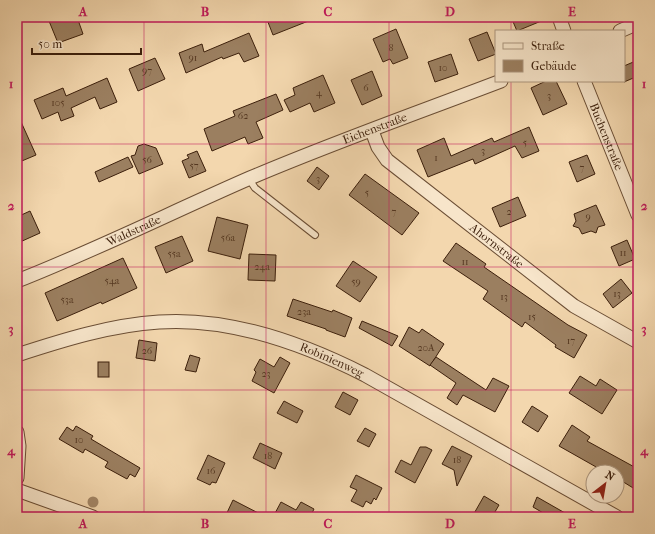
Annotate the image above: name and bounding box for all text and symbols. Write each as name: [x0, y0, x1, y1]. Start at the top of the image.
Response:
text: A: [78, 4, 88, 19]
text: B: [201, 4, 210, 19]
text: C: [324, 4, 333, 19]
text: D: [445, 4, 455, 19]
text: E: [568, 4, 576, 19]
scale bar: [32, 30, 141, 56]
legend: [495, 30, 625, 82]
text: 50 m: [38, 37, 62, 51]
text: Straße: [531, 39, 565, 53]
house number: 8: [388, 42, 394, 54]
house number: 91: [189, 52, 197, 64]
text: Gebäude: [531, 59, 576, 73]
house number: 10: [438, 62, 448, 74]
house number: 97: [142, 65, 152, 77]
text: 1: [9, 76, 14, 91]
text: 1: [642, 76, 647, 91]
house number: 6: [363, 82, 369, 94]
house number: 4: [316, 87, 323, 99]
house number: 3: [547, 90, 551, 102]
house number: 105: [51, 97, 65, 109]
street label: Buchenstraße: [587, 101, 626, 172]
house number: 62: [238, 110, 248, 122]
street label: Eichenstraße: [341, 110, 409, 147]
house number: 5: [523, 137, 527, 149]
house number: 3: [481, 145, 485, 157]
house number: 1: [434, 152, 438, 164]
house number: 56: [142, 154, 152, 166]
house number: 57: [189, 160, 199, 172]
house number: 7: [580, 162, 585, 174]
house number: 3: [316, 173, 320, 185]
house number: 5: [365, 187, 369, 199]
text: 2: [8, 198, 15, 213]
text: 2: [641, 198, 648, 213]
house number: 7: [392, 206, 397, 218]
house number: 2: [506, 206, 512, 218]
house number: 9: [585, 211, 591, 223]
street label: Waldstraße: [103, 212, 163, 250]
street label: Ahornstraße: [466, 220, 526, 271]
house number: 56a: [221, 232, 236, 244]
house number: 11: [619, 247, 627, 259]
house number: 55a: [167, 248, 181, 260]
house number: 11: [461, 256, 469, 268]
house number: 24a: [254, 261, 270, 273]
house number: 54a: [105, 275, 120, 287]
house number: 59: [351, 276, 361, 288]
house number: 13: [613, 288, 621, 300]
house number: 13: [500, 291, 508, 303]
house number: 53a: [60, 294, 74, 306]
house number: 23a: [297, 306, 311, 318]
house number: 15: [528, 311, 536, 323]
text: 3: [8, 321, 14, 337]
text: 3: [641, 321, 647, 337]
house number: 17: [567, 335, 575, 347]
street label: Robinienweg: [298, 340, 367, 381]
house number: 20A: [417, 342, 435, 354]
house number: 26: [142, 345, 153, 357]
house number: 23: [261, 368, 271, 380]
house number: 10: [74, 434, 84, 446]
text: 4: [6, 443, 16, 459]
text: 4: [639, 443, 649, 459]
house number: 18: [264, 450, 272, 462]
house number: 18: [453, 454, 461, 466]
north arrow: [585, 464, 625, 504]
house number: 16: [207, 465, 216, 477]
text: N: [603, 468, 617, 484]
text: A: [78, 516, 88, 531]
text: B: [201, 516, 210, 531]
text: C: [324, 516, 333, 531]
text: D: [445, 516, 455, 531]
text: E: [568, 516, 576, 531]

